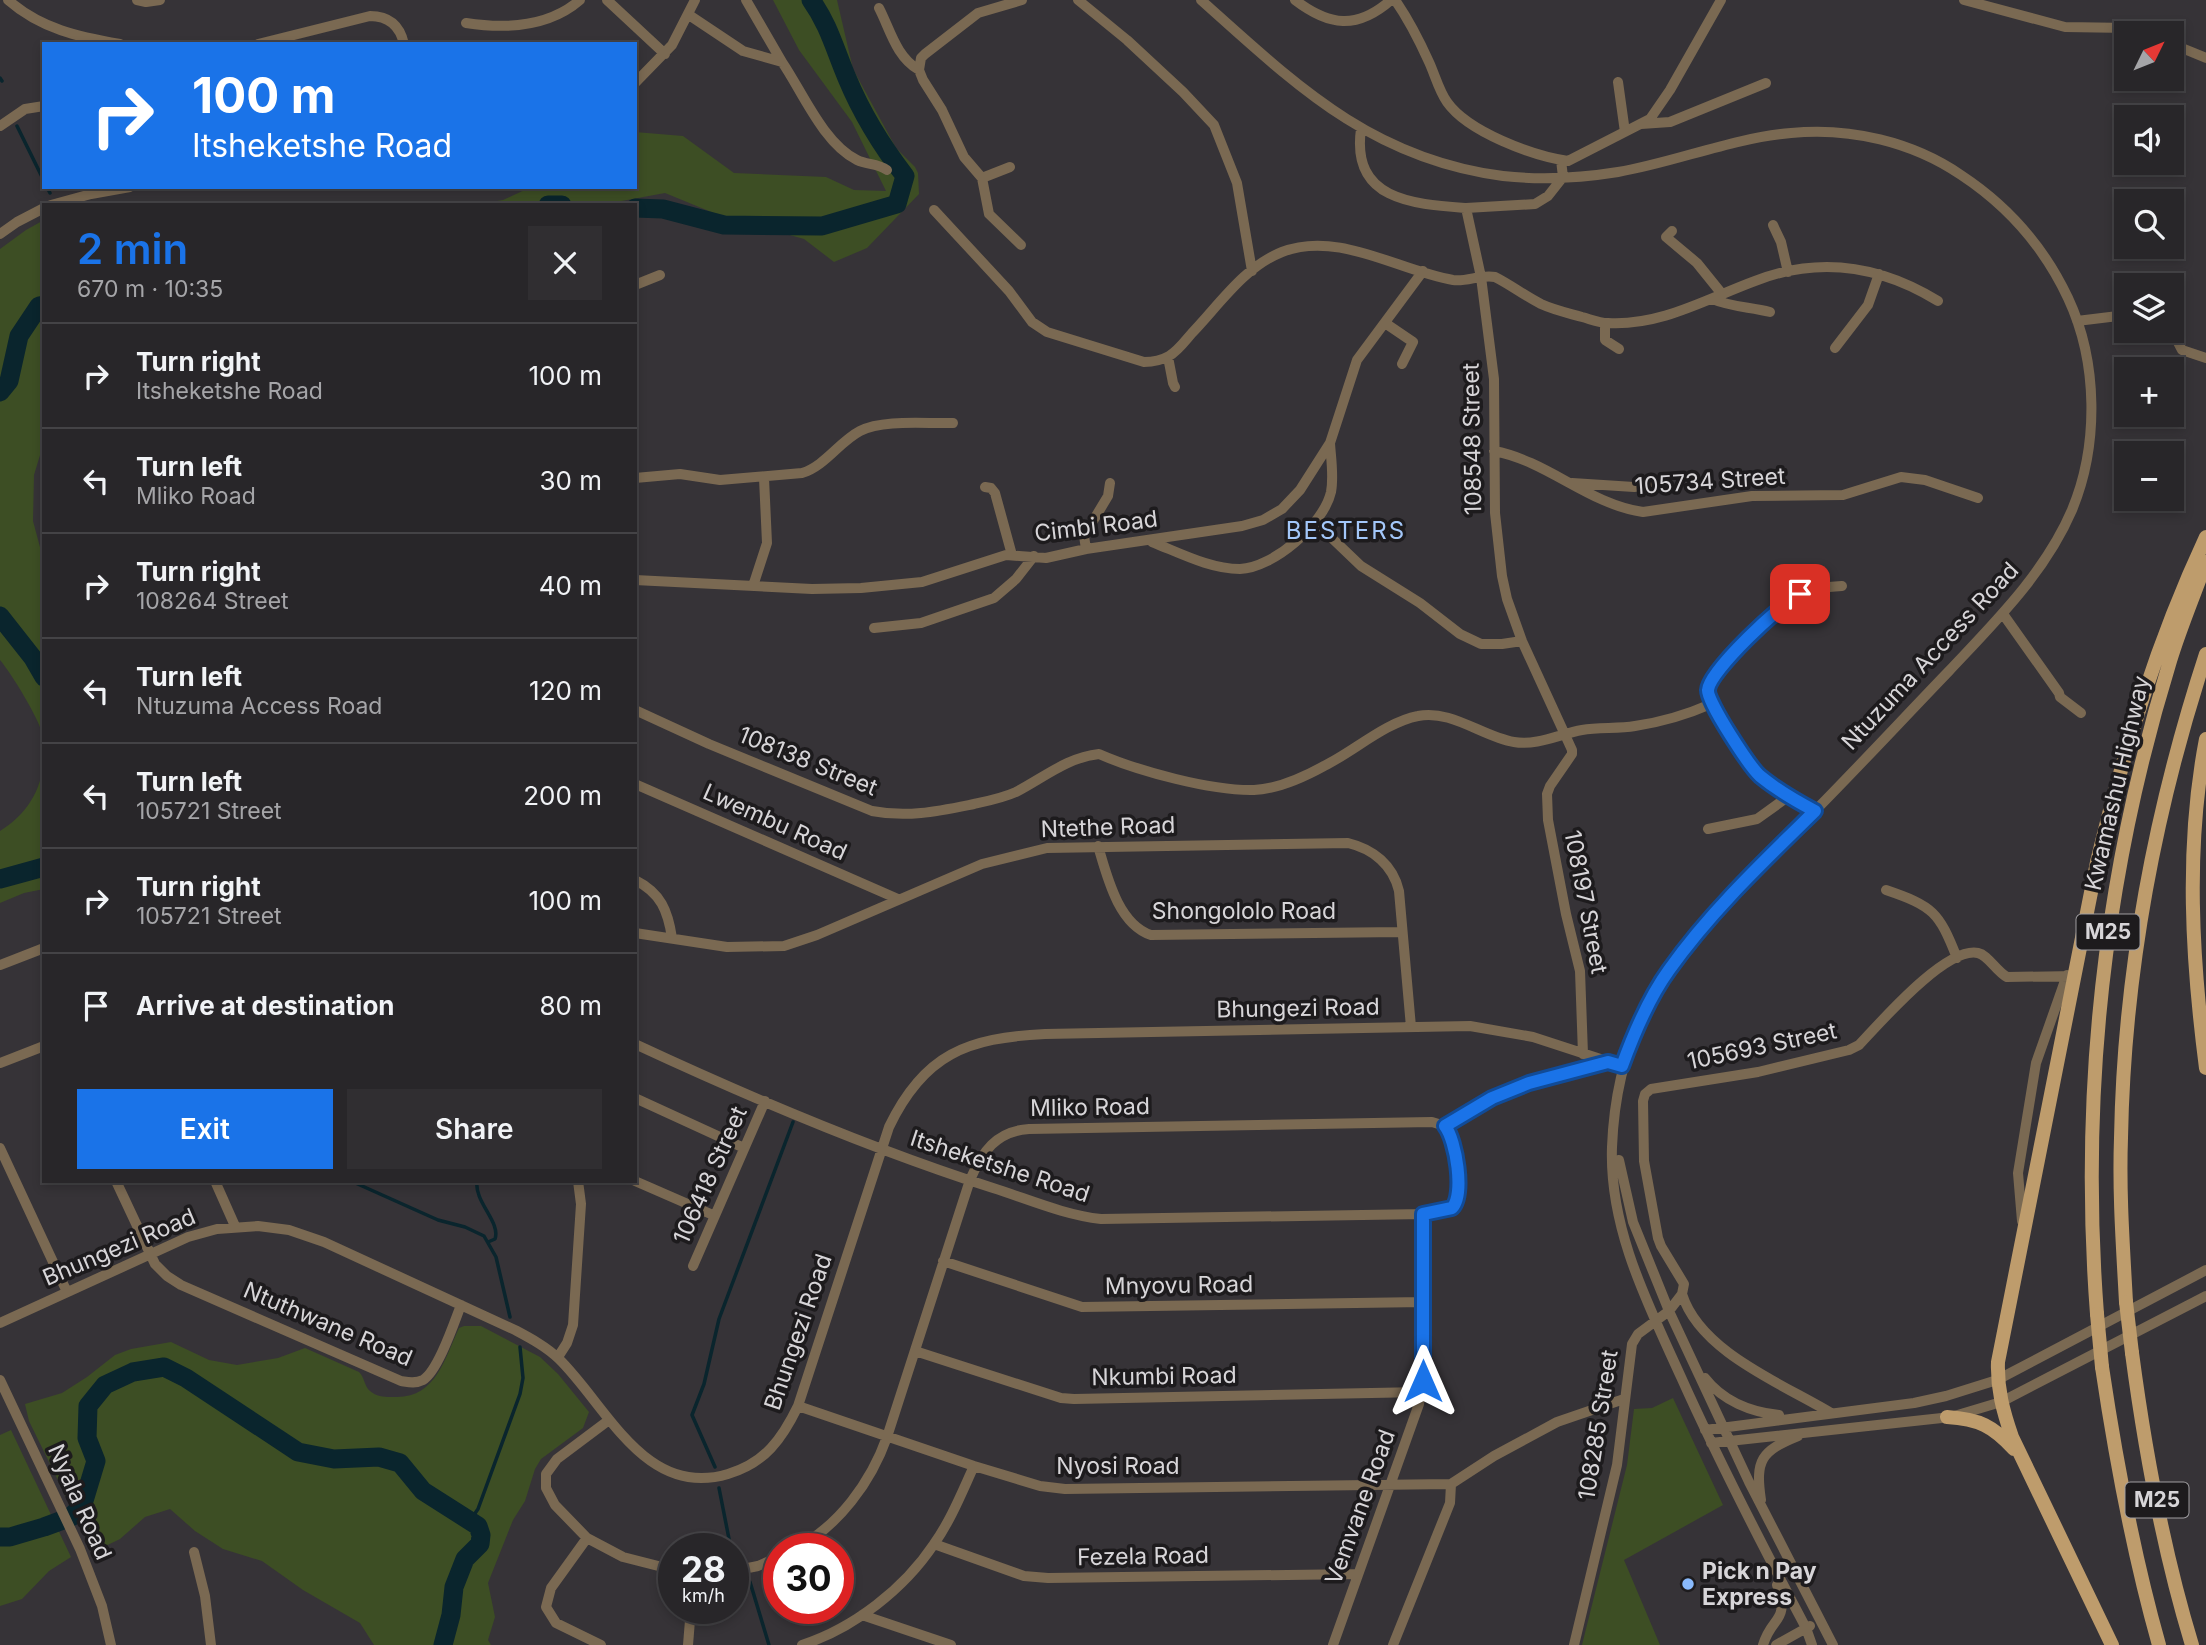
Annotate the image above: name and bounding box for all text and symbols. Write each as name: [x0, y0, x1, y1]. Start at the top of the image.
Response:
north arrow: [2114, 21, 2184, 91]
map controls: [2114, 21, 2184, 511]
text: 100 m: [192, 66, 336, 125]
icon: right: [77, 70, 168, 161]
button: sound: [2114, 105, 2184, 175]
text: Itsheketshe Road: [192, 126, 452, 165]
button: search: [2114, 189, 2184, 259]
text: 2 min: [77, 223, 188, 274]
button: close: [528, 226, 602, 300]
button: layers: [2114, 273, 2184, 343]
text: 670 m · 10:35: [77, 275, 223, 303]
text: Turn right: [136, 346, 261, 377]
icon: right: [77, 357, 115, 395]
button: +: [2114, 357, 2184, 427]
text: 100 m: [529, 360, 602, 391]
street label: 108548 Street: [1457, 362, 1487, 516]
text: Itsheketshe Road: [136, 377, 323, 405]
button: −: [2114, 441, 2184, 511]
text: Turn left: [136, 451, 242, 482]
icon: left: [77, 462, 115, 500]
street label: 105734 Street: [1634, 462, 1787, 500]
text: 30 m: [539, 465, 602, 496]
text: Mliko Road: [136, 482, 256, 510]
street label: Cimbi Road: [1033, 505, 1159, 547]
district label: BESTERS: [1286, 516, 1406, 545]
text: Turn right: [136, 556, 261, 587]
street label: Ntuzuma Access Road: [1836, 556, 2024, 756]
pin: [1770, 564, 1830, 624]
icon: right: [77, 567, 115, 605]
text: 40 m: [539, 570, 602, 601]
icon: arrive: [1781, 575, 1819, 613]
text: 108264 Street: [136, 587, 289, 615]
text: Turn left: [136, 661, 242, 692]
icon: left: [77, 672, 115, 710]
street label: Kwamashu Highway: [2079, 673, 2155, 893]
text: 120 m: [529, 675, 602, 706]
text: Ntuzuma Access Road: [136, 692, 382, 720]
street label: 108138 Street: [734, 720, 882, 802]
text: Turn left: [136, 766, 242, 797]
icon: left: [77, 777, 115, 815]
street label: Lwembu Road: [699, 778, 851, 866]
text: 200 m: [523, 780, 602, 811]
text: 105721 Street: [136, 797, 282, 825]
street label: Ntethe Road: [1040, 811, 1176, 843]
street label: 108197 Street: [1558, 828, 1614, 977]
text: Turn right: [136, 871, 261, 902]
icon: right: [77, 882, 115, 920]
text: 100 m: [529, 885, 602, 916]
street label: Shongololo Road: [1152, 897, 1336, 925]
text: 105721 Street: [136, 902, 282, 930]
road number: M25: [2076, 914, 2140, 950]
icon: arrive: [77, 987, 115, 1025]
text: Arrive at destination: [136, 990, 395, 1021]
text: 80 m: [539, 990, 602, 1021]
street label: Bhungezi Road: [1216, 993, 1380, 1023]
street label: 105693 Street: [1685, 1016, 1840, 1075]
button: Exit: [77, 1089, 333, 1169]
button: Share: [347, 1089, 602, 1169]
street label: Mliko Road: [1030, 1092, 1150, 1122]
street label: 106418 Street: [667, 1102, 753, 1248]
street label: Itsheketshe Road: [907, 1124, 1093, 1208]
street label: Bhungezi Road: [38, 1202, 200, 1292]
street label: Bhungezi Road: [758, 1250, 838, 1414]
street label: Mnyovu Road: [1105, 1270, 1253, 1300]
street label: Ntuthwane Road: [239, 1276, 417, 1372]
position arrow: [1386, 1344, 1460, 1418]
street label: 108285 Street: [1572, 1347, 1624, 1502]
street label: Nkumbi Road: [1091, 1361, 1237, 1391]
street label: Vemvane Road: [1319, 1426, 1401, 1588]
street label: Nyala Road: [42, 1440, 118, 1564]
street label: Nyosi Road: [1056, 1452, 1180, 1480]
road number: M25: [2126, 1482, 2188, 1518]
speed limit sign: 30: [763, 1533, 854, 1624]
street label: Fezela Road: [1077, 1541, 1209, 1571]
text: 28: [681, 1548, 726, 1590]
place label: Pick n Pay Express: [1702, 1557, 1817, 1611]
marker: Pick n Pay Express: [1680, 1576, 1696, 1592]
text: km/h: [682, 1585, 725, 1606]

